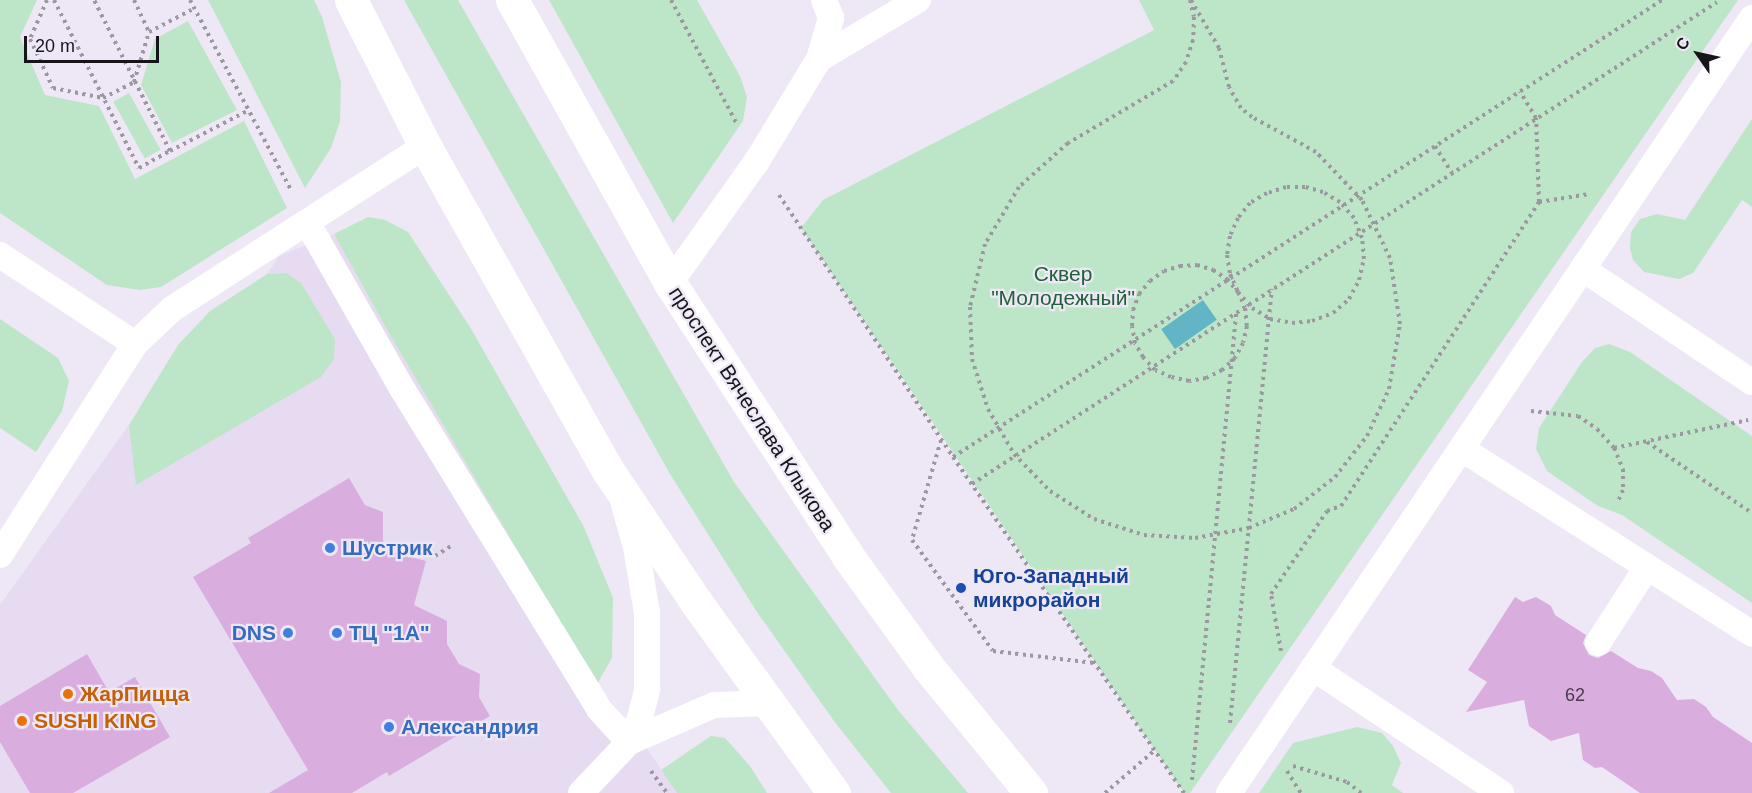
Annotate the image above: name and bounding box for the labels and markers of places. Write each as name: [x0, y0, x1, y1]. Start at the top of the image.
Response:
place label: Шустрик: [342, 535, 432, 561]
marker: Шустрик: [323, 541, 337, 555]
place label: Юго-Западный микрорайон: [973, 563, 1129, 613]
marker: Юго-Западный микрорайон: [954, 581, 968, 595]
place label: DNS: [232, 620, 276, 646]
place label: ТЦ "1А": [349, 620, 430, 646]
marker: DNS: [281, 626, 295, 640]
marker: ТЦ "1А": [330, 626, 344, 640]
place label: ЖарПицца: [80, 681, 190, 707]
marker: ЖарПицца: [61, 687, 75, 701]
place label: SUSHI KING: [34, 708, 157, 734]
marker: SUSHI KING: [15, 714, 29, 728]
place label: Александрия: [401, 714, 539, 740]
marker: Александрия: [382, 720, 396, 734]

